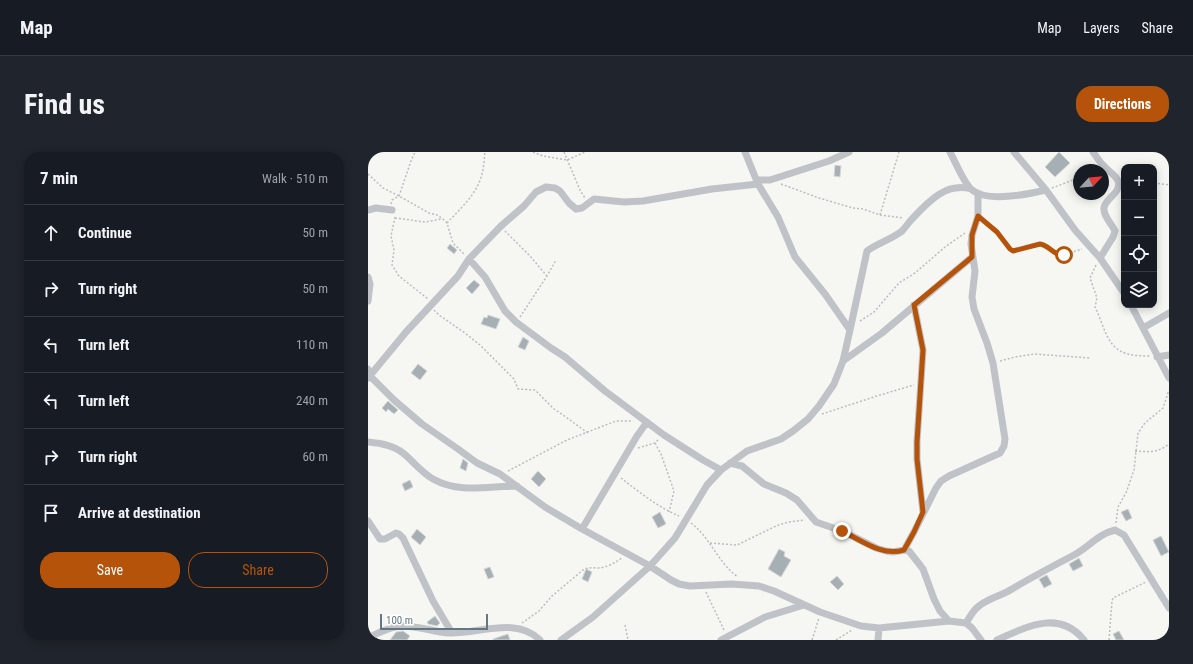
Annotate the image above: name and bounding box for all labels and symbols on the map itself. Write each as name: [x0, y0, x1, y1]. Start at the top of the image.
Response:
north arrow: [1073, 164, 1109, 200]
route start: [1055, 246, 1073, 264]
route end: [833, 522, 851, 540]
scale bar: [380, 612, 488, 631]

